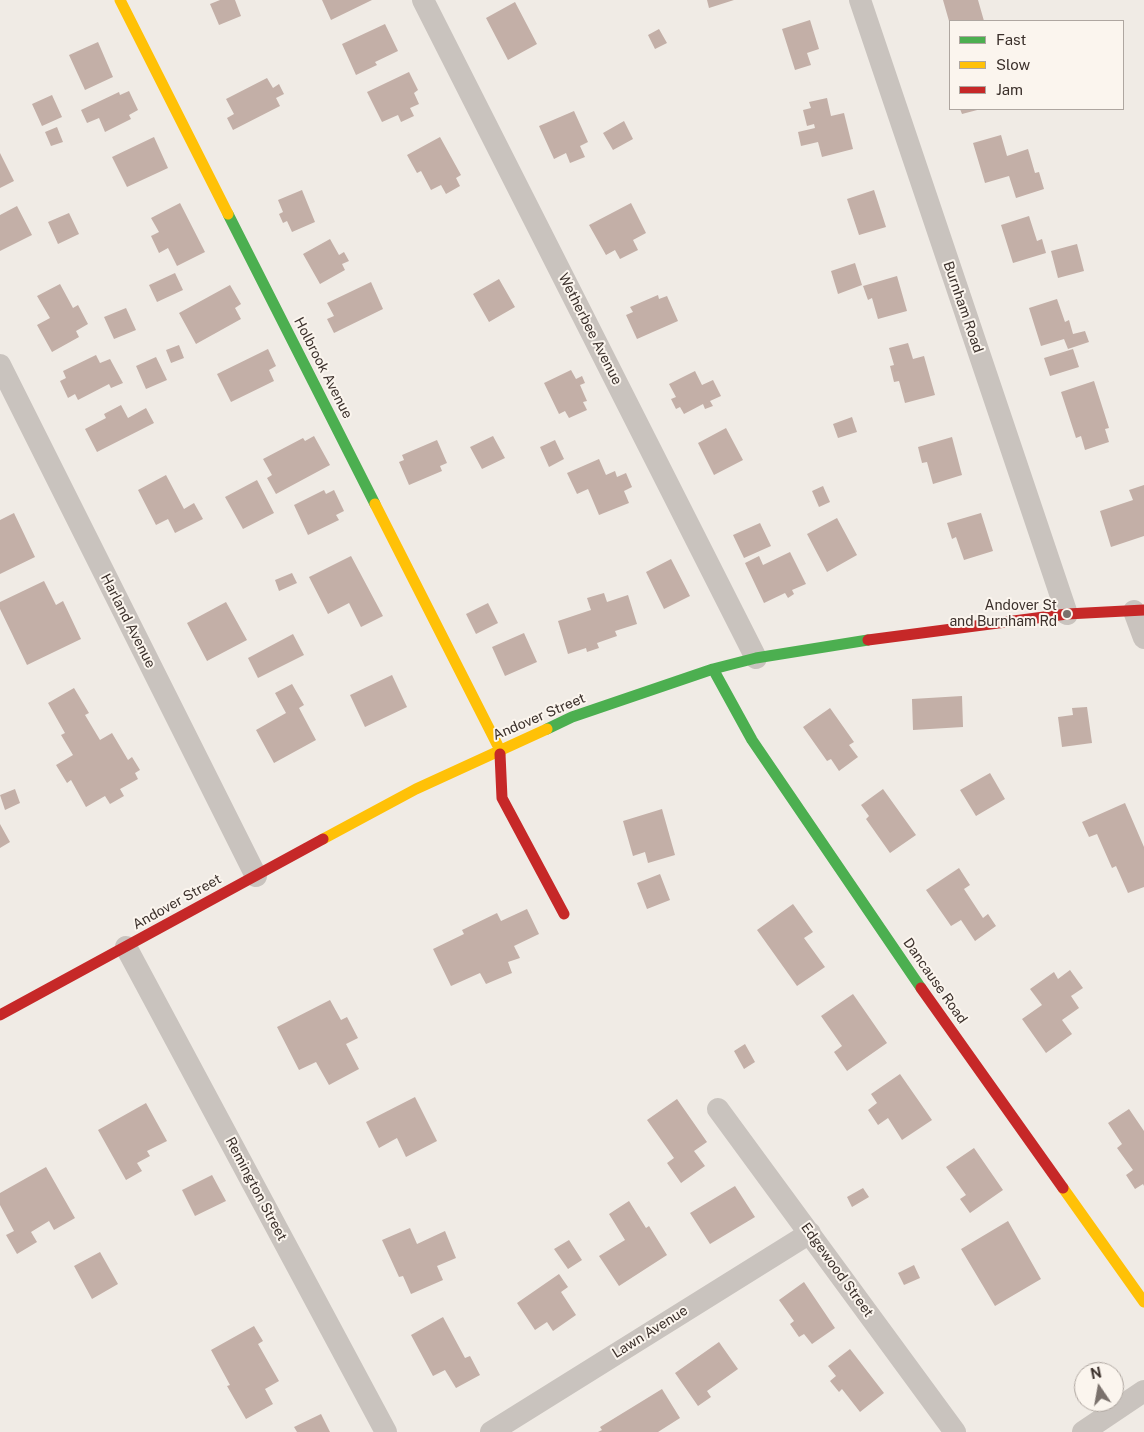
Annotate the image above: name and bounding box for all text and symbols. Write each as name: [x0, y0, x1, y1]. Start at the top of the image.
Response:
legend: [949, 20, 1124, 110]
text: Fast: [996, 31, 1026, 48]
text: Slow: [996, 56, 1030, 73]
text: Jam: [996, 81, 1023, 98]
street label: Burnham Road: [939, 259, 987, 355]
street label: Wetherbee Avenue: [555, 270, 625, 388]
street label: Holbrook Avenue: [290, 314, 356, 422]
street label: Harland Avenue: [97, 571, 159, 671]
place label: Andover St and Burnham Rd: [949, 598, 1057, 630]
marker: Andover St and Burnham Rd: [1061, 608, 1073, 620]
street label: Andover Street: [490, 690, 588, 744]
street label: Andover Street: [130, 871, 224, 933]
street label: Dancause Road: [899, 935, 971, 1027]
street label: Remington Street: [222, 1134, 290, 1244]
street label: Edgewood Street: [797, 1220, 877, 1320]
street label: Lawn Avenue: [609, 1302, 691, 1362]
north arrow: [1074, 1362, 1124, 1412]
text: N: [1089, 1364, 1103, 1382]

